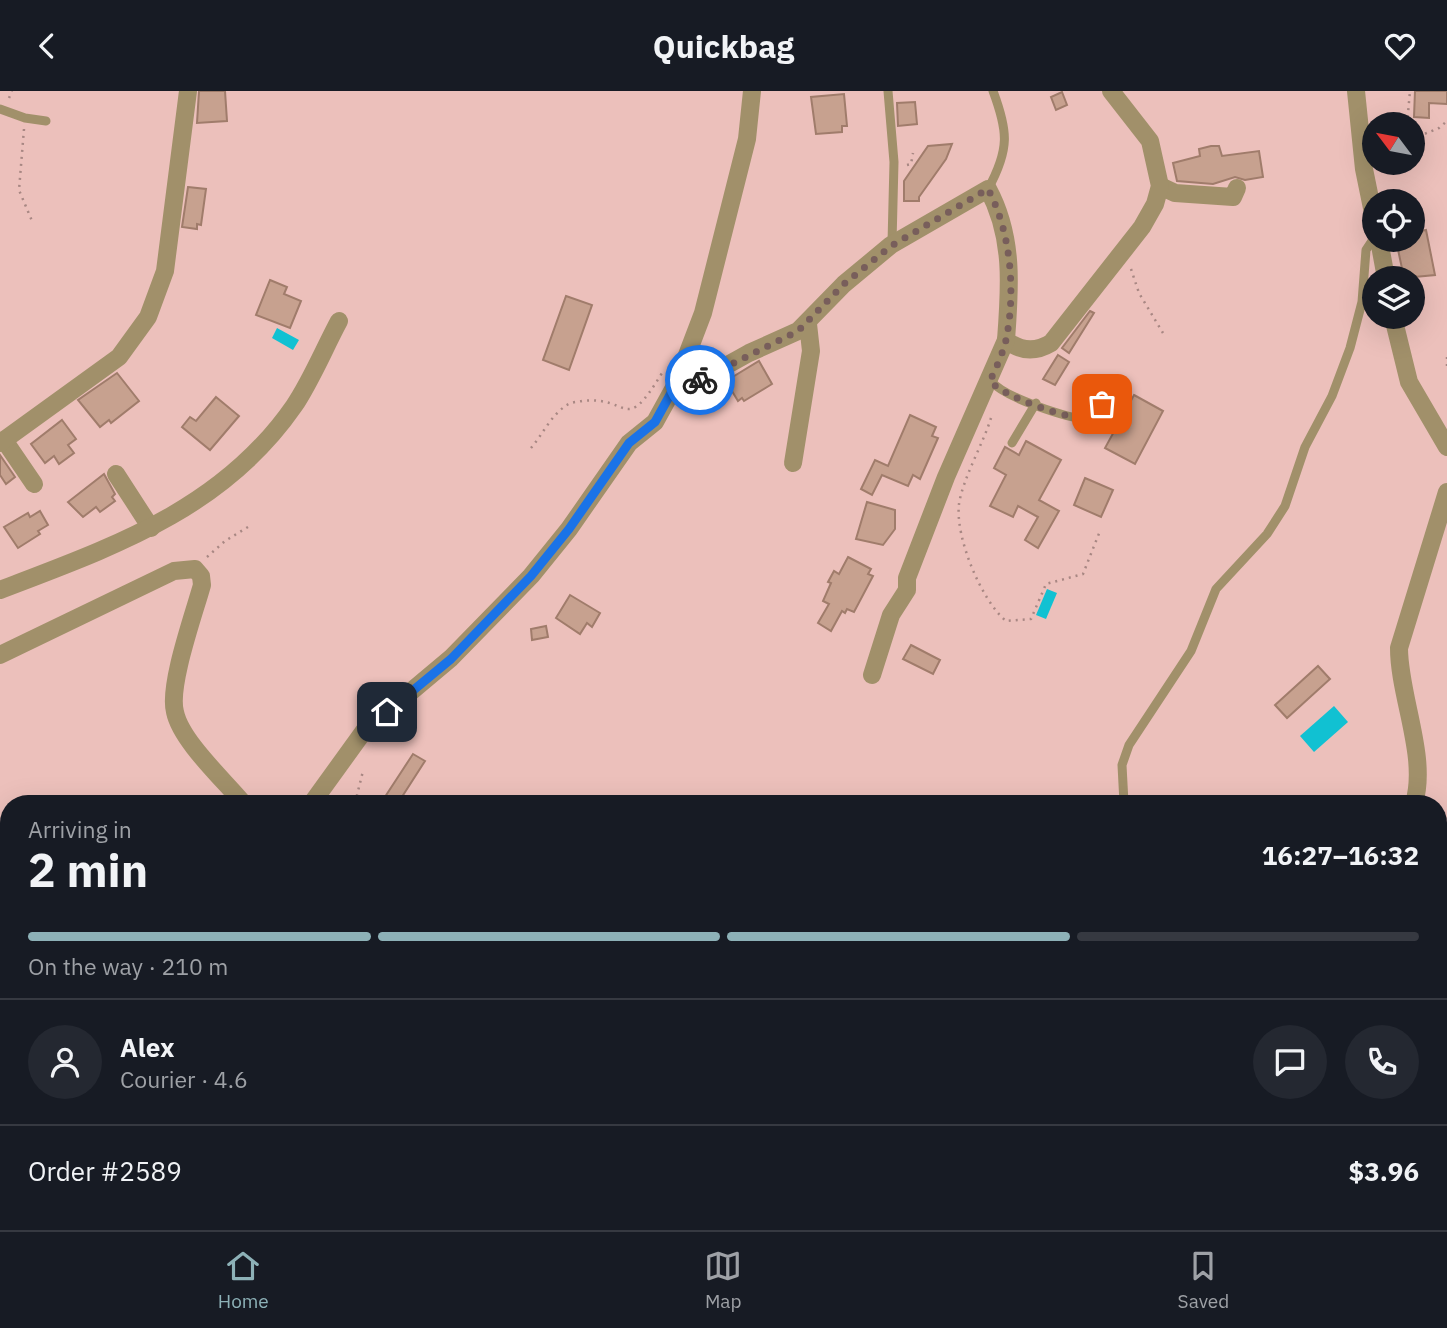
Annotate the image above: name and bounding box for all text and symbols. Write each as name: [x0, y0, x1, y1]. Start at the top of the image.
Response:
text: Quickbag: [653, 25, 794, 67]
icon: back: [28, 27, 66, 65]
icon: heart: [1381, 27, 1419, 65]
north arrow: [1362, 112, 1424, 175]
map controls: [1362, 112, 1425, 329]
button: locate: [1362, 189, 1425, 252]
button: layers: [1362, 266, 1425, 329]
courier: [665, 345, 735, 415]
icon: bike: [681, 361, 719, 399]
pin: [1072, 374, 1132, 434]
icon: bag: [1083, 385, 1121, 423]
pin: [357, 682, 417, 742]
icon: home: [368, 693, 406, 731]
text: Arriving in: [28, 814, 132, 844]
text: 16:27–16:32: [1262, 838, 1419, 872]
text: 2 min: [28, 840, 148, 900]
text: On the way · 210 m: [28, 951, 228, 981]
button: person: [28, 1025, 102, 1099]
button: chat: [1253, 1025, 1327, 1099]
button: phone: [1345, 1025, 1419, 1099]
text: Alex: [120, 1030, 174, 1064]
text: Courier · 4.6: [120, 1064, 248, 1094]
text: Order #2589: [28, 1154, 182, 1188]
text: $3.96: [1349, 1154, 1419, 1188]
tab: Home: [218, 1247, 269, 1313]
tab: Map: [704, 1247, 742, 1313]
tab: Saved: [1178, 1247, 1229, 1313]

